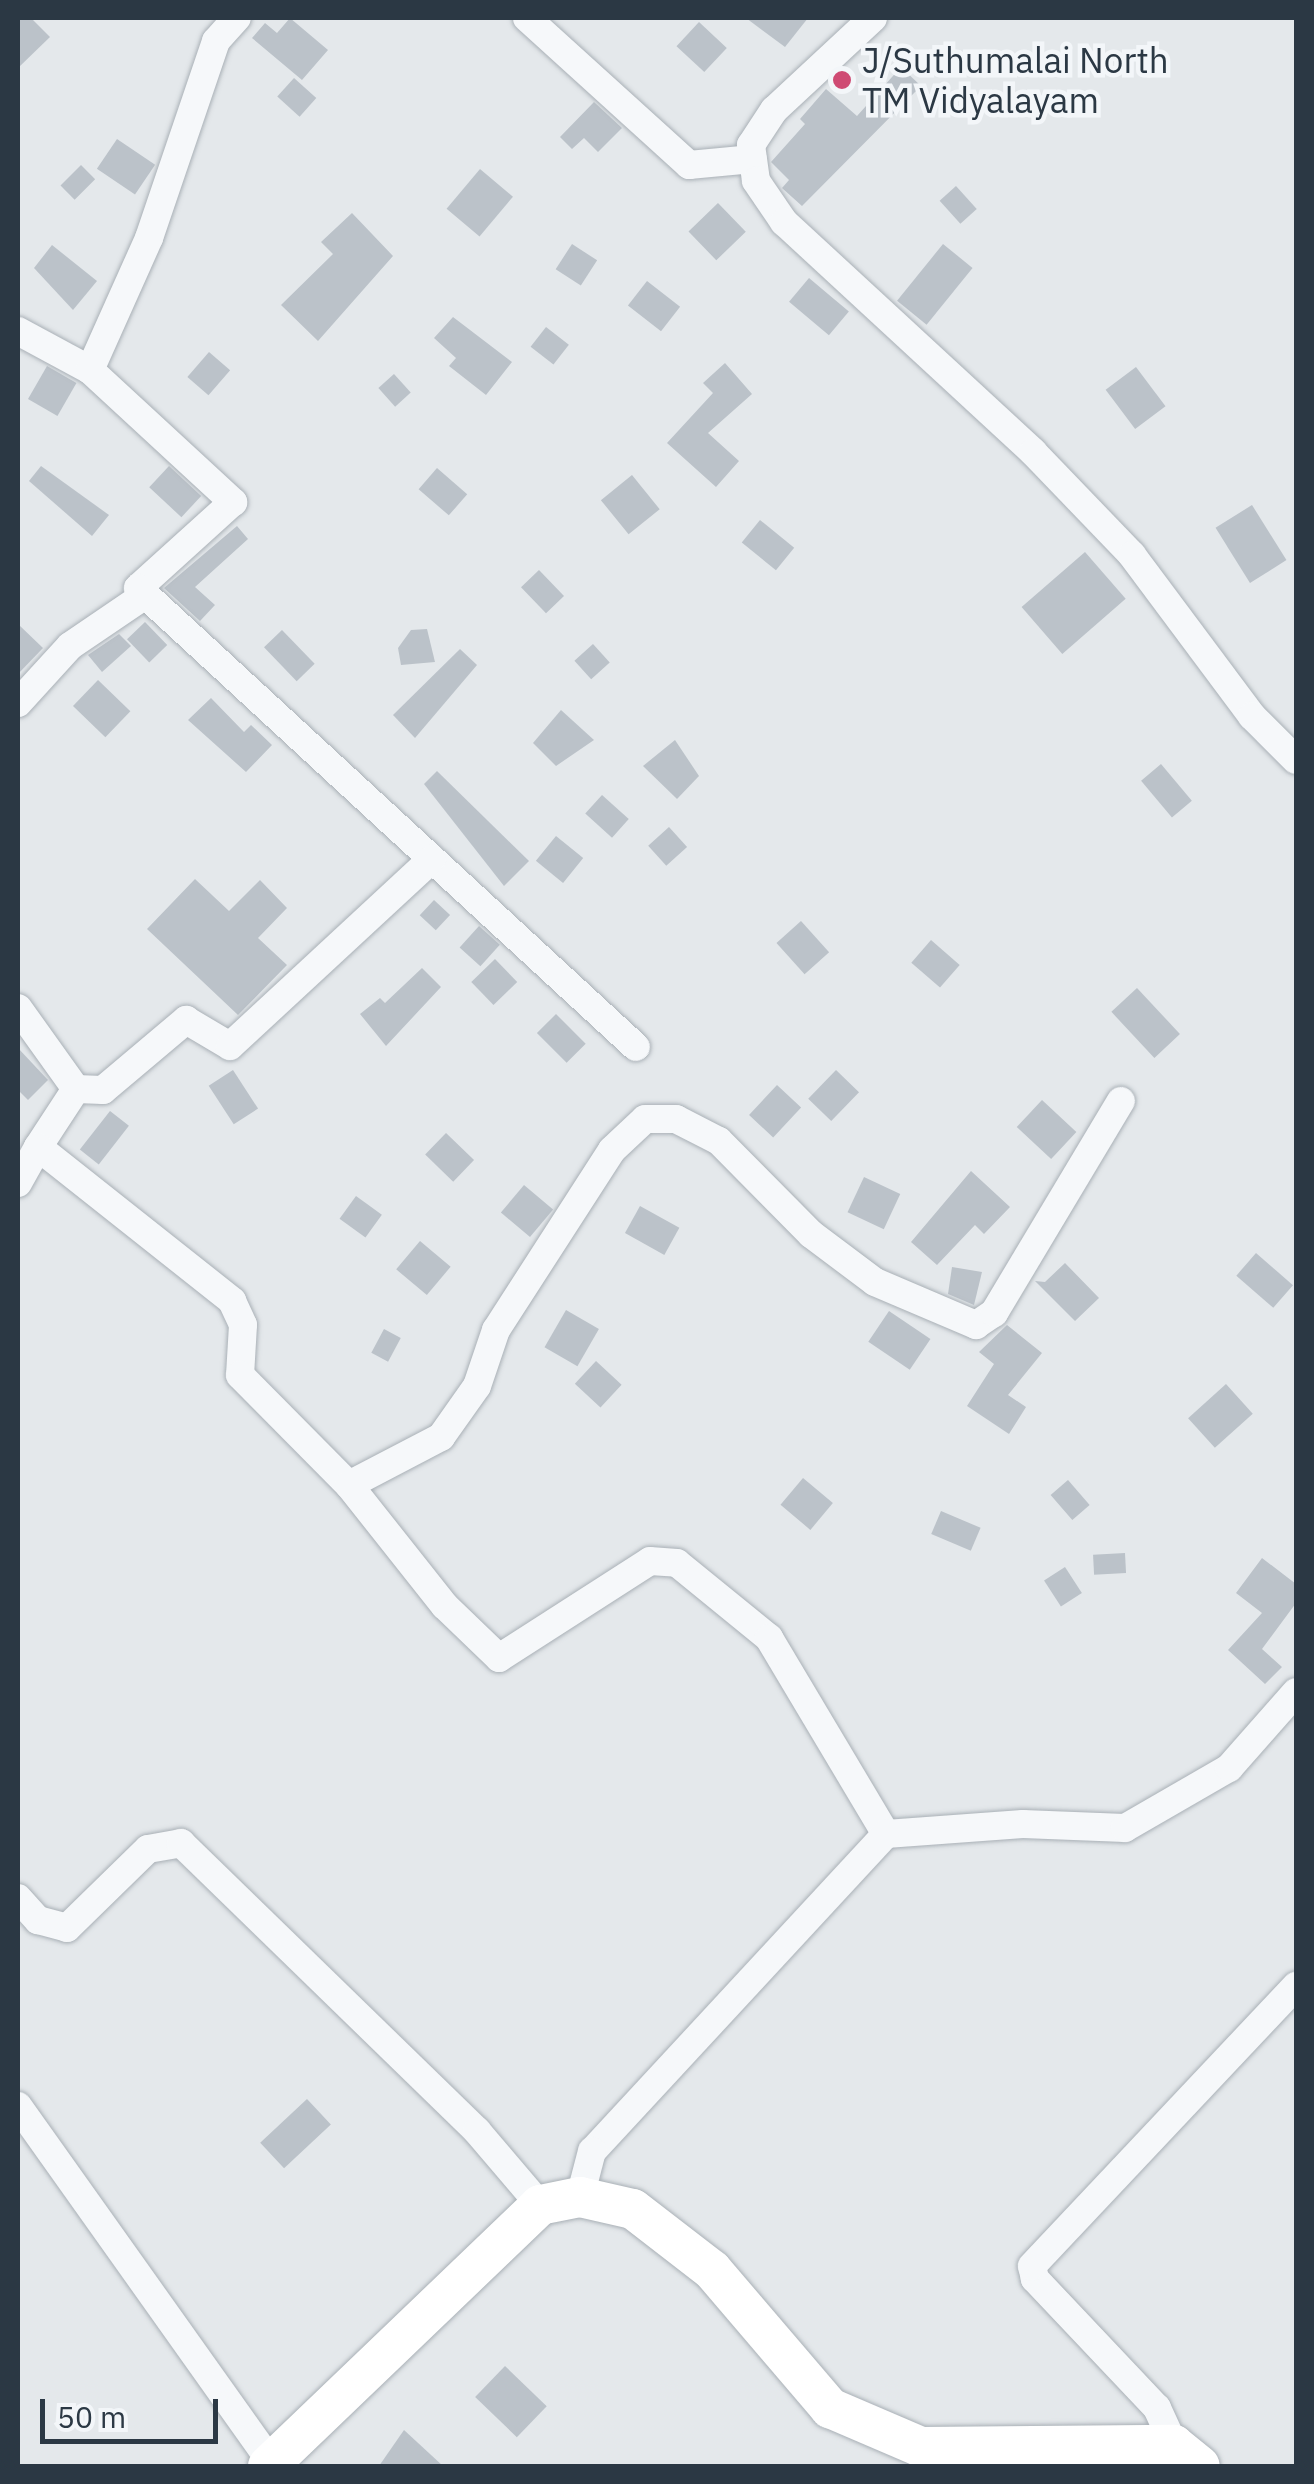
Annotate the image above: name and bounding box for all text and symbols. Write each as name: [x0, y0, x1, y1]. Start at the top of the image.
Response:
place label: J/Suthumalai North TM Vidyalayam: [862, 39, 1169, 121]
marker: J/Suthumalai North TM Vidyalayam: [831, 69, 853, 91]
scale bar: [45, 2379, 222, 2441]
text: 50 m: [57, 2397, 126, 2436]

